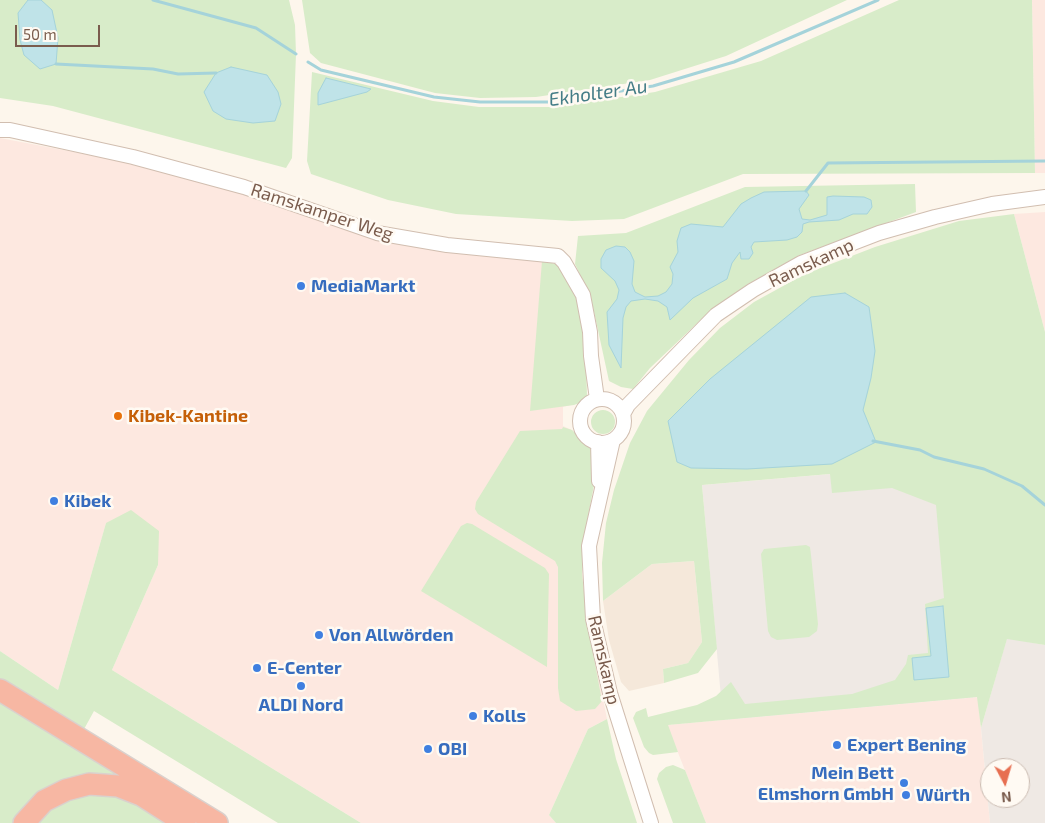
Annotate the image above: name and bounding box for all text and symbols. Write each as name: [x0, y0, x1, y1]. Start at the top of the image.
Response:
scale bar: [18, 15, 102, 47]
text: 50 m: [23, 25, 57, 43]
water label: Ekholter Au: [547, 75, 649, 111]
street label: Ramskamper Weg: [248, 179, 396, 245]
street label: Ramskamp: [765, 234, 857, 292]
place label: MediaMarkt: [311, 275, 415, 297]
marker: MediaMarkt: [295, 280, 307, 292]
place label: Kibek-Kantine: [128, 405, 248, 427]
marker: Kibek-Kantine: [112, 410, 124, 422]
place label: Kibek: [64, 490, 111, 512]
marker: Kibek: [48, 495, 60, 507]
street label: Ramskamp: [583, 613, 625, 707]
place label: Von Allwörden: [329, 624, 454, 646]
marker: Von Allwörden: [313, 629, 325, 641]
place label: E-Center: [267, 657, 342, 679]
marker: E-Center: [251, 662, 263, 674]
marker: ALDI Nord: [295, 680, 307, 692]
place label: ALDI Nord: [259, 694, 343, 716]
place label: Kolls: [483, 705, 526, 727]
marker: Kolls: [467, 710, 479, 722]
place label: Expert Bening: [847, 734, 966, 756]
place label: OBI: [438, 738, 467, 760]
marker: Expert Bening: [831, 739, 843, 751]
marker: OBI: [422, 743, 434, 755]
north arrow: [980, 758, 1030, 808]
place label: Mein Bett Elmshorn GmbH: [758, 762, 894, 804]
marker: Mein Bett Elmshorn GmbH: [898, 777, 910, 789]
place label: Würth: [916, 784, 970, 806]
text: N: [1001, 788, 1012, 806]
marker: Würth: [900, 789, 912, 801]

